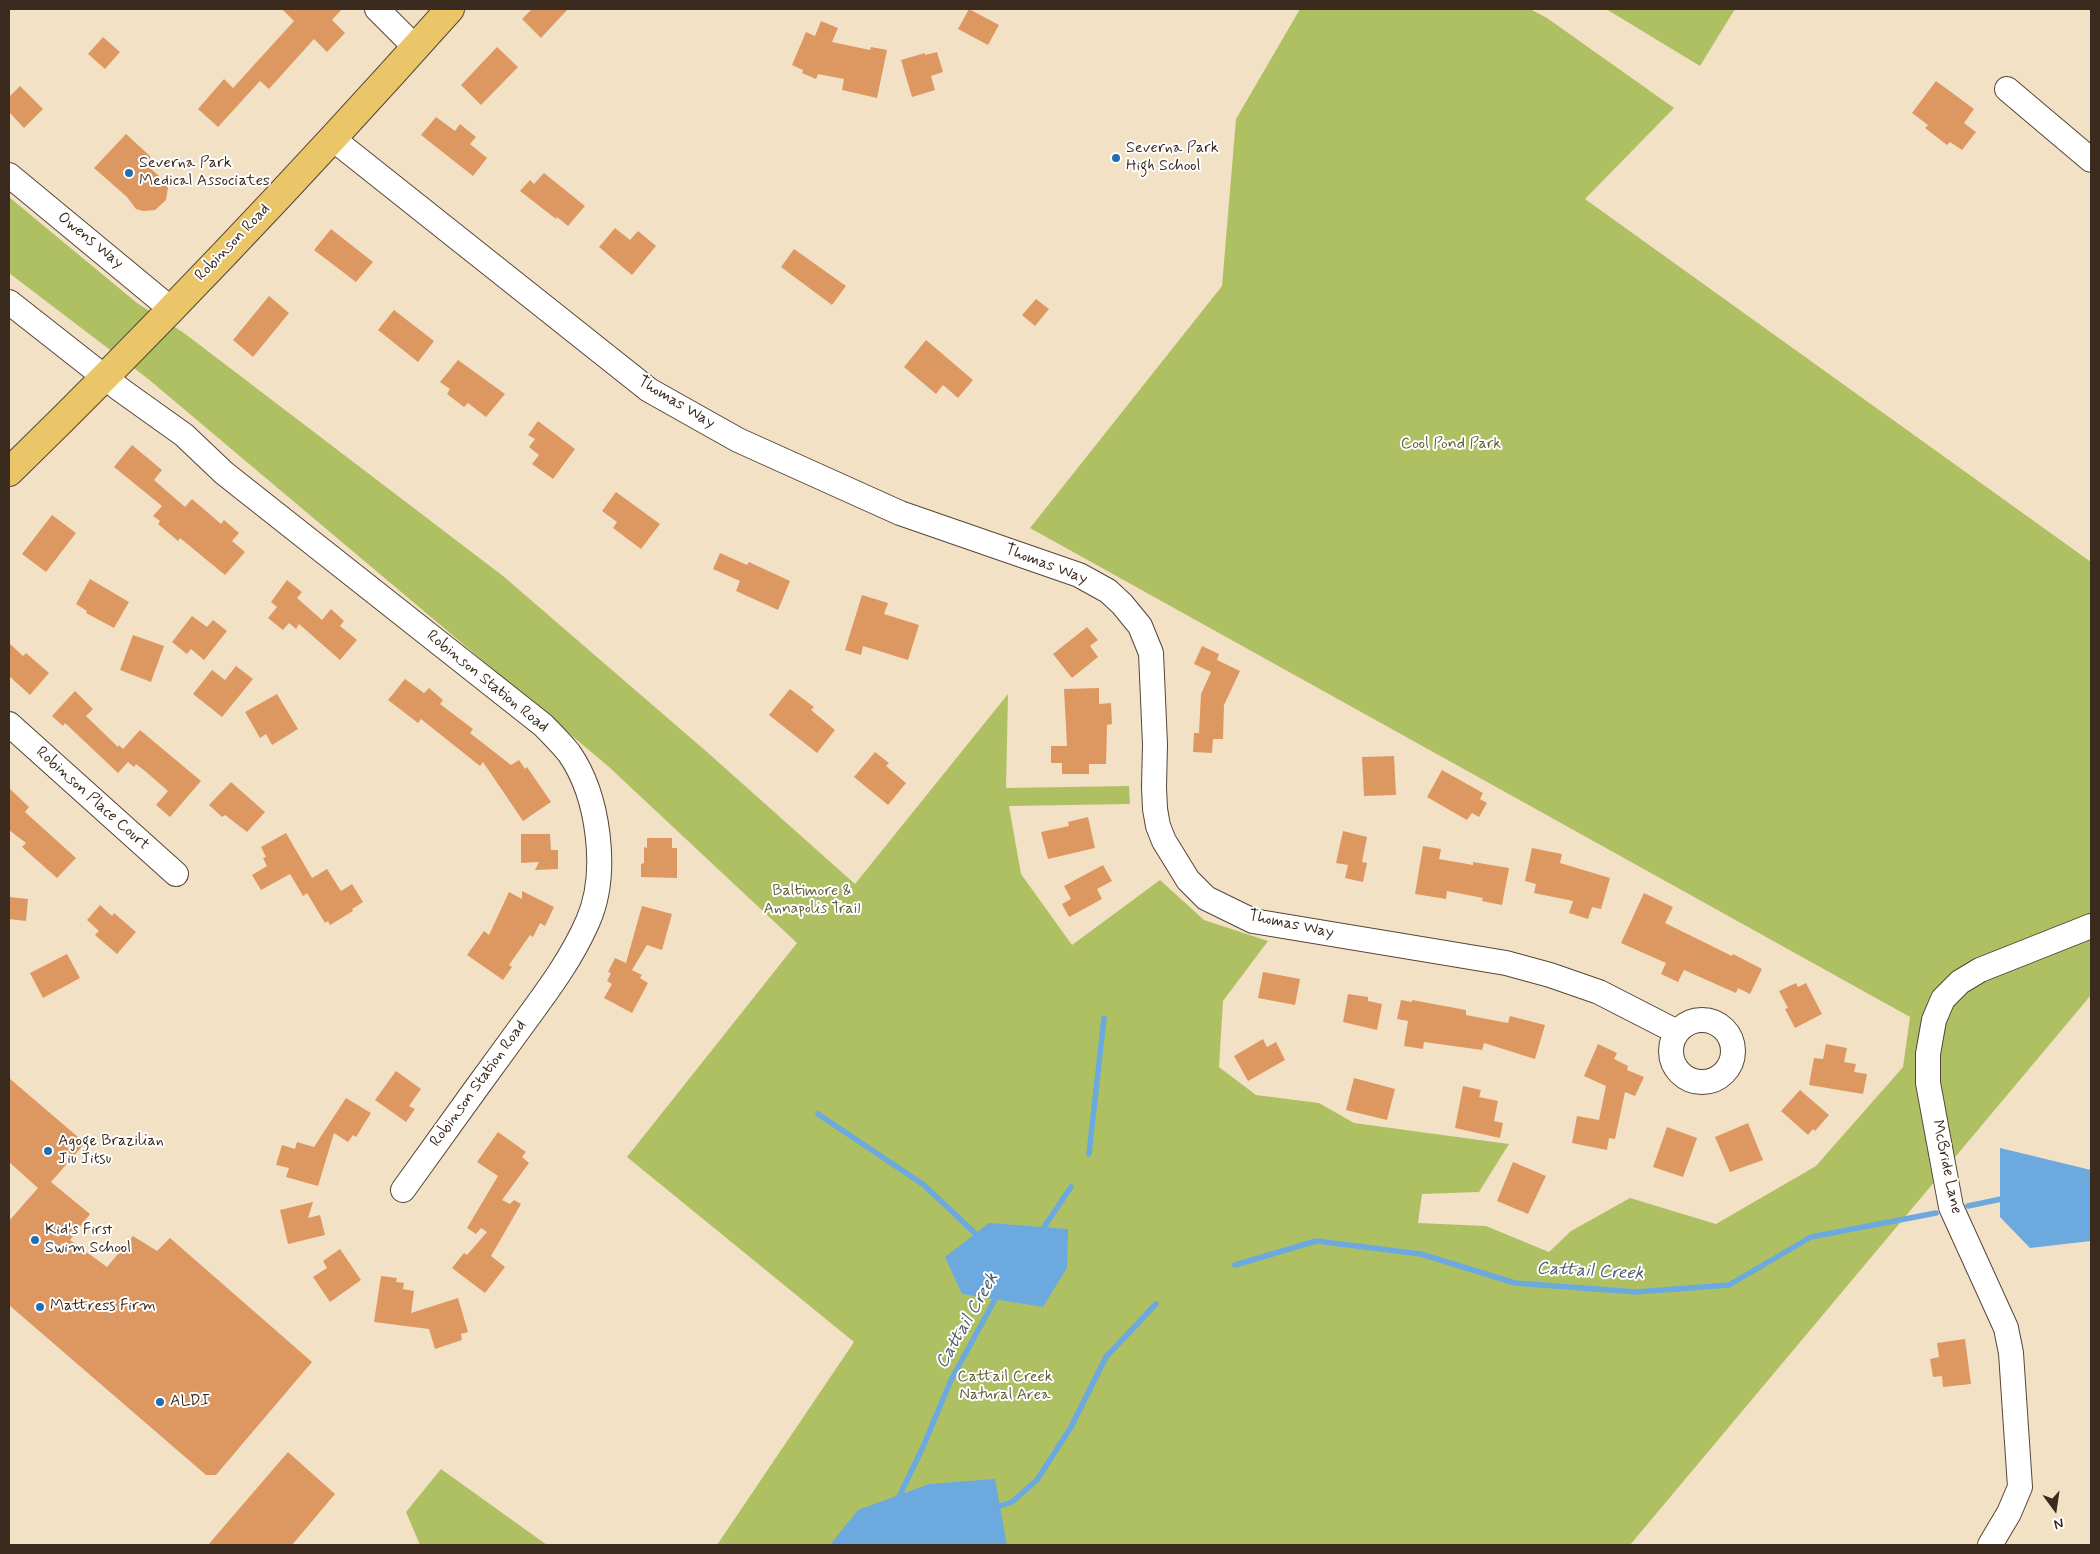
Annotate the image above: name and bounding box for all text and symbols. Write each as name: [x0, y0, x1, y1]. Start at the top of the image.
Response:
place label: Severna Park High School: [1126, 139, 1219, 177]
marker: Severna Park High School: [1110, 152, 1122, 164]
place label: Severna Park Medical Associates: [139, 154, 270, 192]
marker: Severna Park Medical Associates: [123, 167, 135, 179]
street label: Robinson Road: [191, 200, 275, 286]
street label: Owens Way: [53, 208, 127, 274]
street label: Thomas Way: [634, 372, 718, 434]
park label: Cool Pond Park: [1401, 435, 1501, 455]
street label: Thomas Way: [1002, 541, 1090, 589]
street label: Robinson Station Road: [422, 627, 552, 737]
street label: Robinson Place Court: [31, 743, 153, 855]
park label: Baltimore & Annapolis Trail: [763, 882, 861, 920]
street label: Thomas Way: [1247, 907, 1335, 943]
street label: Robinson Station Road: [427, 1017, 531, 1151]
street label: McBride Lane: [1927, 1118, 1965, 1216]
place label: Agoge Brazilian Jiu Jitsu: [58, 1132, 164, 1170]
marker: Agoge Brazilian Jiu Jitsu: [42, 1145, 54, 1157]
place label: Kid's First Swim School: [45, 1221, 131, 1259]
marker: Kid's First Swim School: [29, 1234, 41, 1246]
water label: Cattail Creek: [1536, 1258, 1644, 1286]
water label: Cattail Creek: [932, 1269, 1004, 1373]
place label: Mattress Firm: [50, 1297, 156, 1317]
marker: Mattress Firm: [34, 1301, 46, 1313]
park label: Cattail Creek Natural Area: [957, 1368, 1053, 1406]
place label: ALDI: [170, 1392, 210, 1412]
marker: ALDI: [154, 1396, 166, 1408]
north arrow: [2030, 1484, 2080, 1534]
text: N: [2052, 1514, 2065, 1533]

